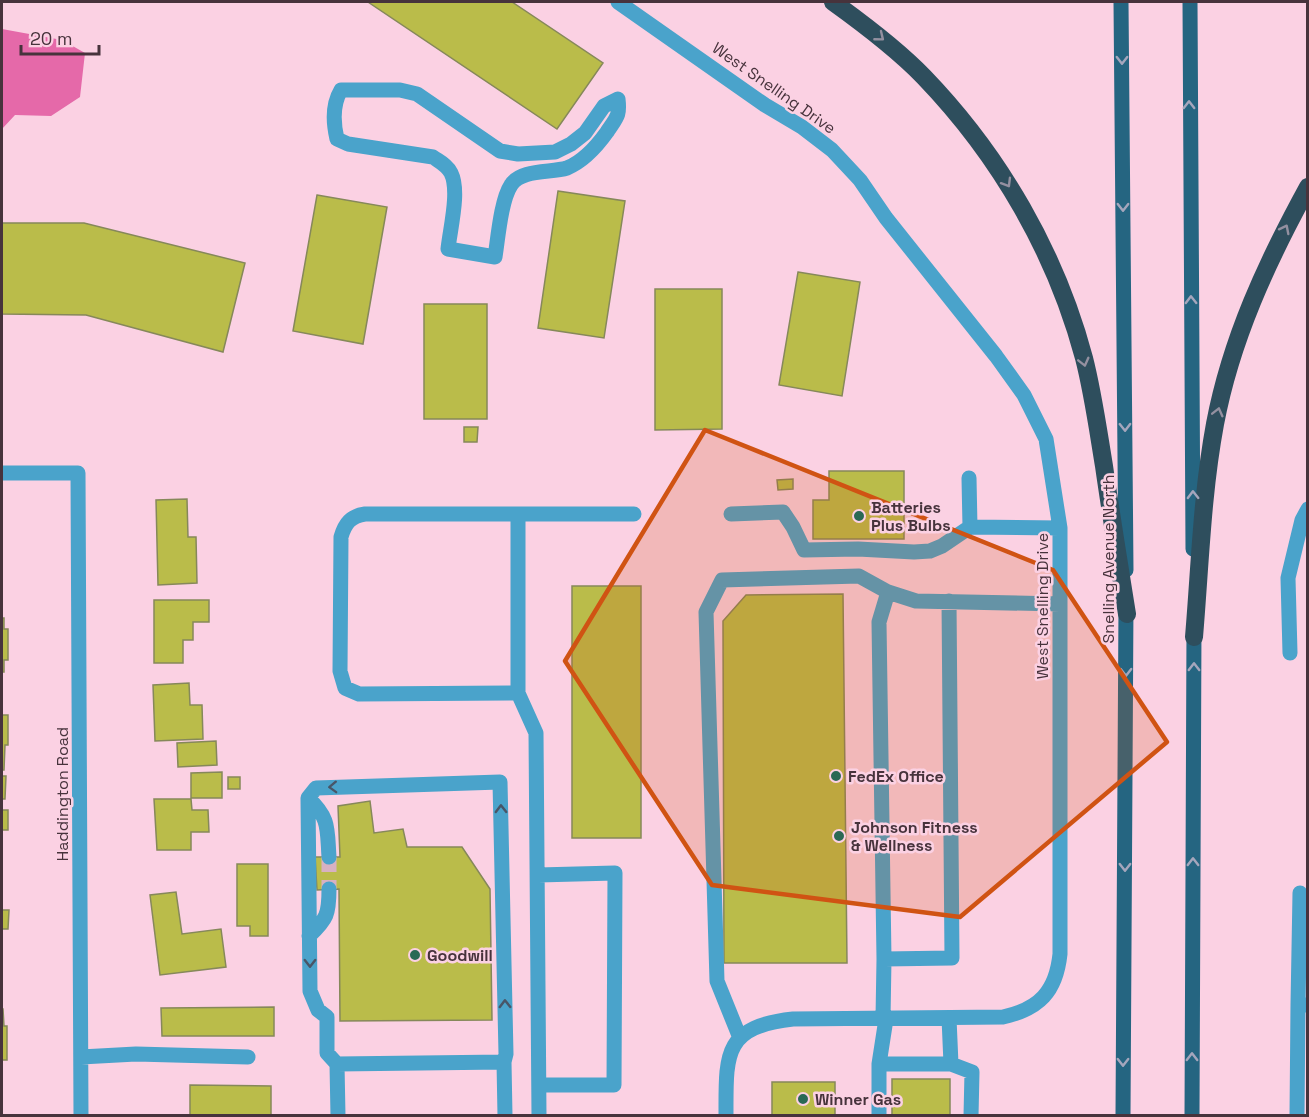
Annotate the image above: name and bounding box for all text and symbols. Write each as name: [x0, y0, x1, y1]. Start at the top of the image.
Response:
scale bar: [21, 18, 99, 56]
text: 20 m: [30, 27, 73, 50]
one-way arrow: [873, 30, 884, 41]
street label: West Snelling Drive: [708, 37, 840, 139]
one-way arrow: [1116, 55, 1128, 64]
one-way arrow: [1183, 100, 1195, 109]
one-way arrow: [1000, 177, 1012, 187]
one-way arrow: [1117, 203, 1129, 212]
one-way arrow: [1277, 225, 1289, 236]
one-way arrow: [1185, 295, 1197, 304]
one-way arrow: [1077, 357, 1090, 367]
one-way arrow: [1210, 407, 1223, 417]
one-way arrow: [1119, 422, 1131, 431]
street label: Snelling Avenue North: [1098, 474, 1119, 644]
one-way arrow: [1187, 490, 1199, 499]
place label: Batteries Plus Bulbs: [871, 497, 951, 536]
marker: Batteries Plus Bulbs: [852, 509, 866, 523]
street label: West Snelling Drive: [1032, 533, 1053, 679]
one-way arrow: [1188, 663, 1200, 672]
one-way arrow: [1120, 668, 1132, 677]
street label: Haddington Road: [52, 727, 73, 861]
place label: FedEx Office: [848, 766, 944, 787]
marker: FedEx Office: [829, 769, 843, 783]
one-way arrow: [328, 781, 337, 793]
one-way arrow: [495, 805, 507, 814]
place label: Johnson Fitness & Wellness: [851, 817, 978, 856]
marker: Johnson Fitness & Wellness: [832, 829, 846, 843]
one-way arrow: [1187, 858, 1199, 867]
one-way arrow: [1118, 863, 1131, 872]
place label: Goodwill: [427, 945, 493, 966]
marker: Goodwill: [408, 948, 422, 962]
one-way arrow: [304, 959, 316, 968]
one-way arrow: [499, 999, 511, 1008]
one-way arrow: [1186, 1053, 1198, 1062]
one-way arrow: [1117, 1058, 1129, 1067]
place label: Winner Gas: [815, 1089, 901, 1110]
marker: Winner Gas: [796, 1092, 810, 1106]

